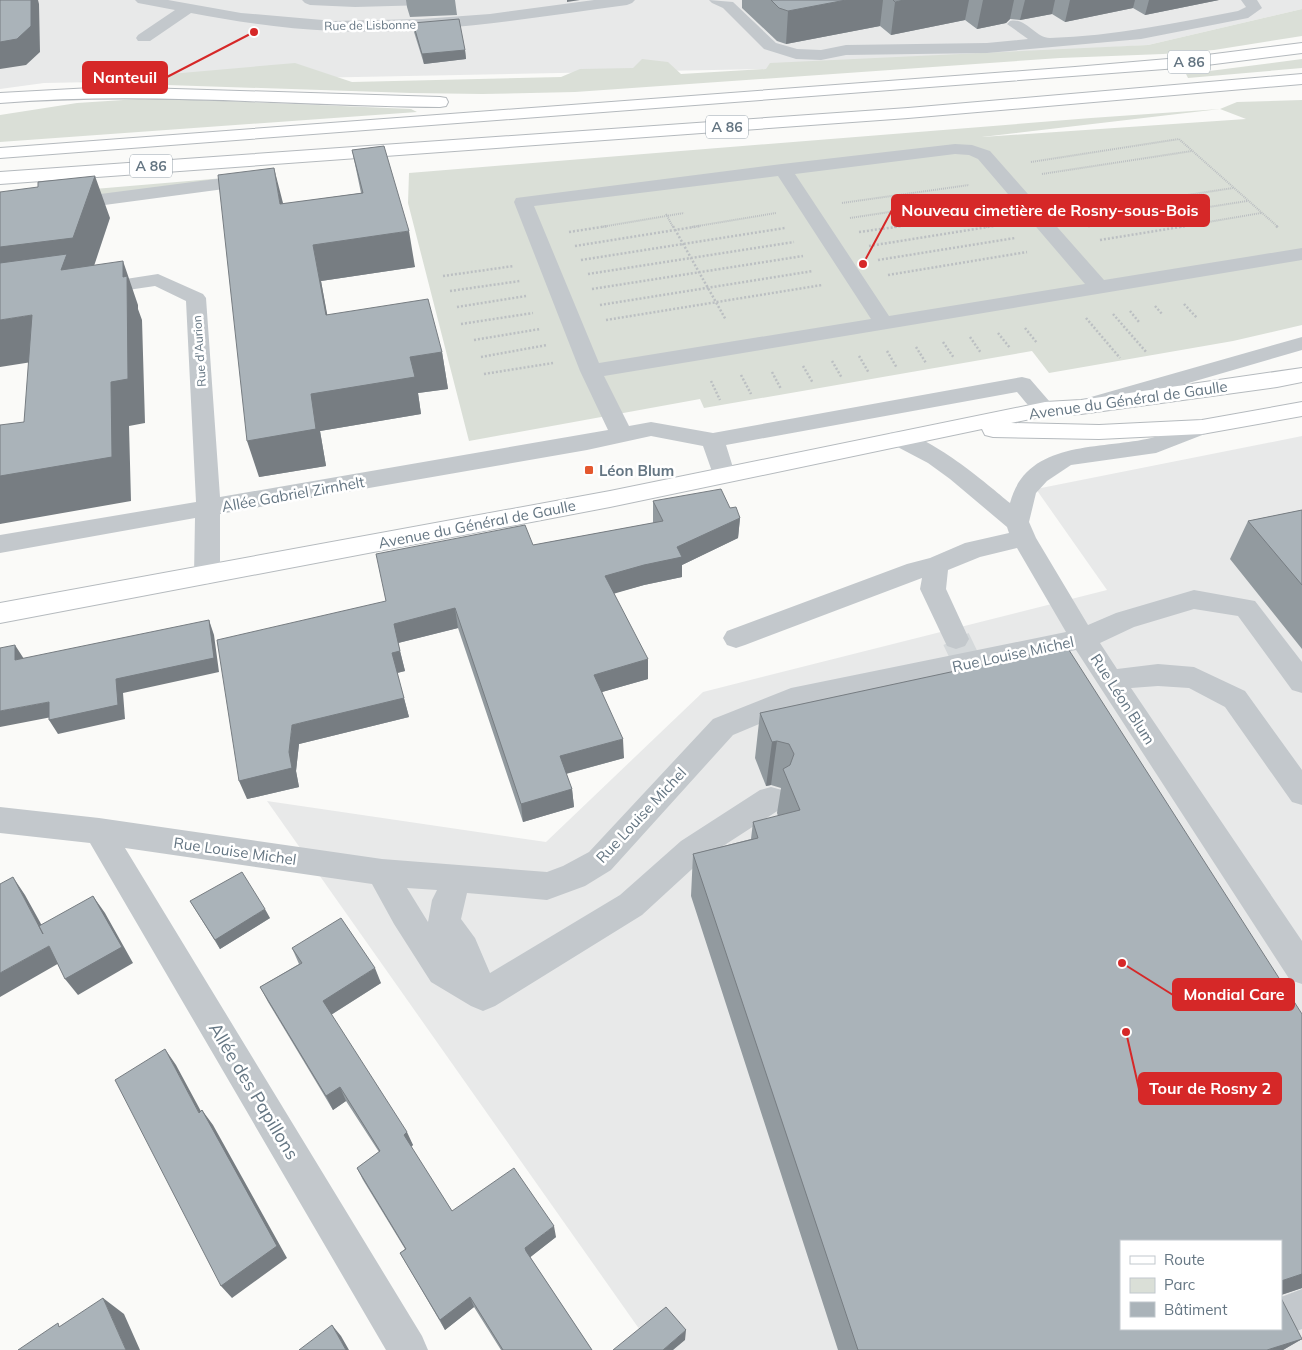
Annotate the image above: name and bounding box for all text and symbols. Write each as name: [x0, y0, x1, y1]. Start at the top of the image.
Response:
street label: Rue de Lisbonne: [324, 17, 416, 33]
road number: A 86: [1168, 51, 1210, 74]
callout: Nanteuil: [83, 62, 167, 93]
text: Nanteuil: [93, 67, 157, 87]
road number: A 86: [706, 115, 748, 138]
road number: A 86: [130, 154, 172, 178]
callout: Nouveau cimetière de Rosny-sous-Bois: [892, 195, 1209, 226]
text: Nouveau cimetière de Rosny-sous-Bois: [901, 200, 1199, 220]
street label: Rue d'Aurion: [189, 315, 209, 387]
street label: Avenue du Général de Gaulle: [1027, 377, 1229, 423]
place label: Léon Blum: [599, 461, 674, 480]
marker: Léon Blum: [583, 464, 595, 476]
street label: Allée Gabriel Zirnhelt: [220, 472, 366, 516]
street label: Avenue du Général de Gaulle: [377, 496, 577, 552]
street label: Rue Louise Michel: [950, 632, 1076, 676]
street label: Rue Léon Blum: [1087, 650, 1159, 748]
street label: Rue Louise Michel: [592, 763, 690, 867]
street label: Rue Louise Michel: [172, 833, 298, 869]
callout: Mondial Care: [1173, 979, 1294, 1010]
text: Mondial Care: [1183, 984, 1285, 1004]
street label: Allée des Papillons: [204, 1018, 304, 1164]
callout: Tour de Rosny 2: [1139, 1073, 1281, 1104]
text: Tour de Rosny 2: [1149, 1078, 1271, 1098]
legend: [1120, 1240, 1282, 1330]
text: Route: [1164, 1250, 1205, 1269]
text: Parc: [1164, 1275, 1195, 1294]
text: Bâtiment: [1164, 1300, 1227, 1319]

